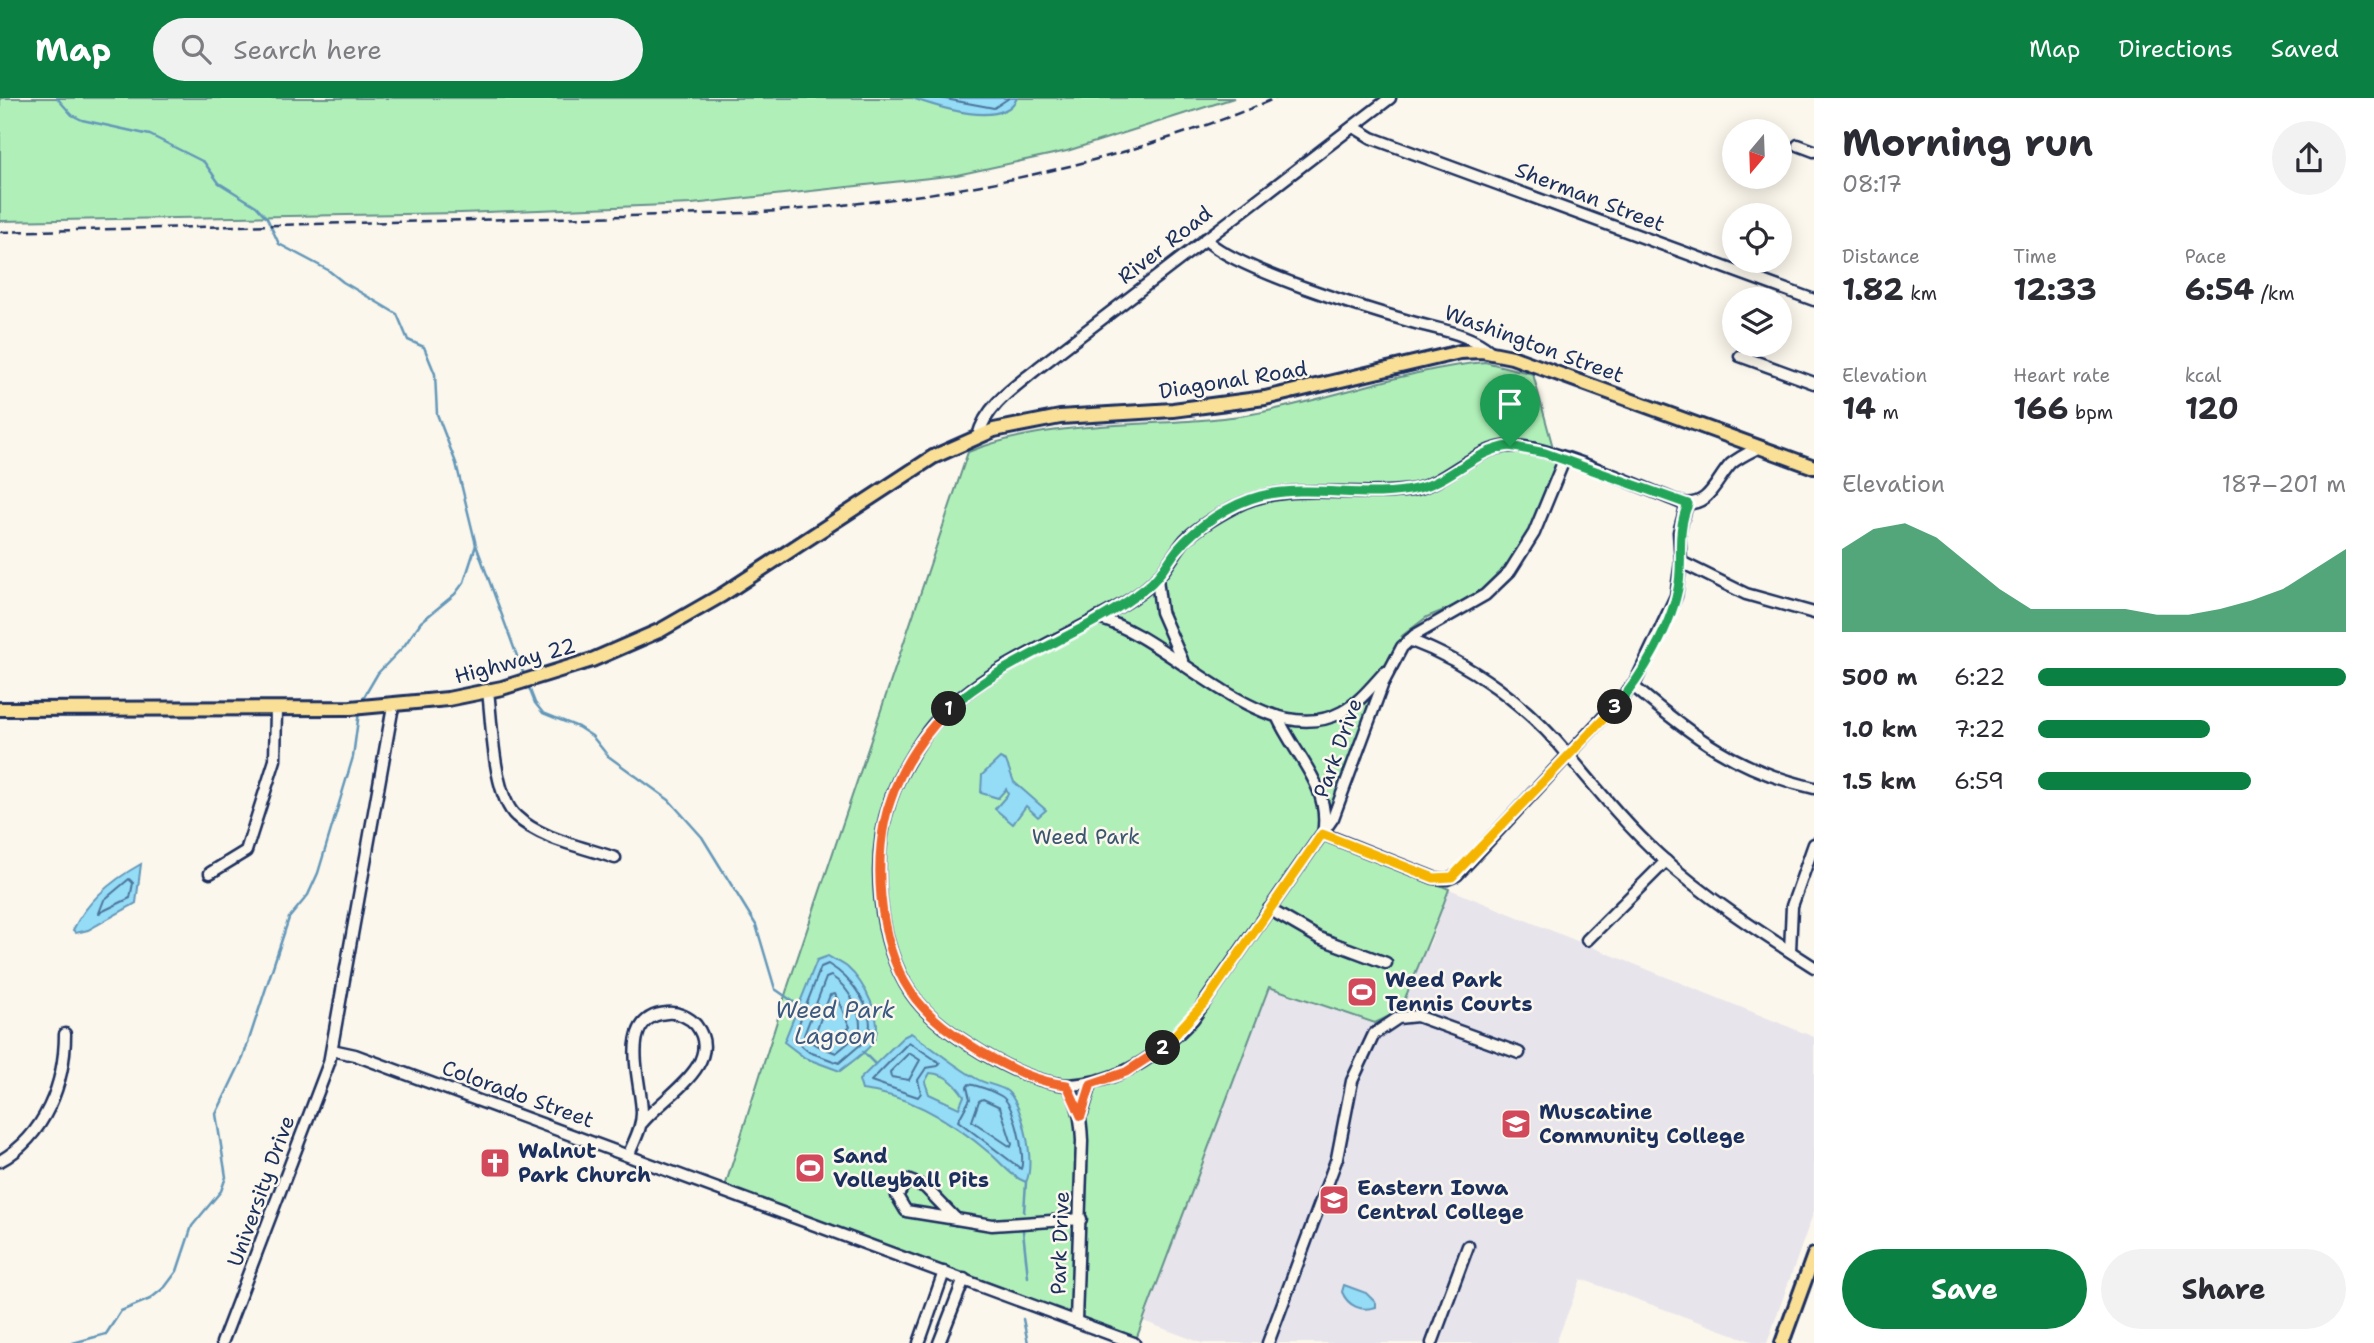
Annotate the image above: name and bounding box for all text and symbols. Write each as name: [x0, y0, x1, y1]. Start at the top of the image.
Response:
search box: [153, 18, 643, 81]
text: Map: [35, 27, 111, 72]
icon: search: [177, 30, 215, 68]
text: Search here: [233, 32, 382, 67]
text: Map: [2029, 33, 2080, 65]
text: Directions: [2118, 33, 2233, 65]
text: Saved: [2271, 33, 2339, 65]
text: Morning run: [1842, 117, 2093, 168]
north arrow: [1722, 119, 1792, 189]
map controls: [1722, 119, 1792, 357]
button: share: [2272, 121, 2346, 195]
street label: Sherman Street: [1511, 156, 1669, 238]
text: 08:17: [1842, 169, 1902, 199]
street label: River Road: [1112, 199, 1218, 291]
button: locate: [1722, 203, 1792, 273]
text: Distance: [1842, 244, 1920, 269]
text: Time: [2013, 244, 2057, 269]
text: Pace: [2185, 244, 2226, 269]
text: 1.82: [1842, 269, 1904, 310]
text: 12:33: [2013, 269, 2097, 310]
text: 6:54: [2185, 269, 2254, 310]
text: km: [1904, 281, 1937, 306]
text: /km: [2254, 281, 2295, 306]
button: layers: [1722, 287, 1792, 357]
street label: Washington Street: [1440, 298, 1628, 390]
street label: Diagonal Road: [1157, 354, 1309, 406]
text: Elevation: [1842, 363, 1927, 388]
text: Heart rate: [2013, 363, 2110, 388]
text: kcal: [2185, 363, 2222, 388]
pin: [1480, 374, 1540, 446]
icon: arrive: [1491, 385, 1529, 423]
text: 14: [1842, 388, 1876, 429]
text: 166: [2013, 388, 2069, 429]
text: 120: [2185, 388, 2239, 429]
text: m: [1876, 400, 1899, 425]
text: bpm: [2069, 400, 2113, 425]
text: Elevation: [1842, 469, 1945, 499]
text: 187–201 m: [2222, 469, 2346, 499]
street label: Highway 22: [451, 631, 579, 691]
text: 500 m: [1842, 662, 1917, 692]
text: 6:22: [1954, 662, 2005, 692]
pin: 3: [1598, 690, 1632, 724]
pin: 1: [932, 692, 967, 726]
street label: Park Drive: [1307, 694, 1369, 802]
text: 3: [1608, 694, 1621, 719]
text: 1: [944, 696, 953, 721]
text: 1.0 km: [1842, 714, 1917, 744]
text: 7:22: [1954, 714, 2005, 744]
text: 1.5 km: [1842, 766, 1916, 796]
text: 6:59: [1954, 766, 2004, 796]
park label: Weed Park: [1032, 823, 1140, 851]
place label: Weed Park Tennis Courts: [1385, 966, 1533, 1018]
sports icon: Weed Park Tennis Courts: [1345, 975, 1379, 1009]
water label: Weed Park Lagoon: [775, 995, 895, 1051]
pin: 2: [1146, 1030, 1180, 1066]
text: 2: [1156, 1035, 1169, 1060]
street label: Colorado Street: [438, 1054, 598, 1134]
place label: Muscatine Community College: [1539, 1098, 1745, 1150]
school or university icon: Muscatine Community College: [1499, 1107, 1533, 1141]
street label: University Drive: [221, 1112, 301, 1270]
place label: Walnut Park Church: [518, 1137, 651, 1189]
place label: Sand Volleyball Pits: [833, 1142, 989, 1194]
church icon: Walnut Park Church: [478, 1146, 512, 1180]
sports icon: Sand Volleyball Pits: [793, 1151, 827, 1185]
place label: Eastern Iowa Central College: [1357, 1174, 1524, 1226]
school or university icon: Eastern Iowa Central College: [1317, 1183, 1351, 1217]
street label: Park Drive: [1044, 1191, 1076, 1295]
button: Save: [1842, 1249, 2087, 1329]
button: Share: [2101, 1249, 2346, 1329]

